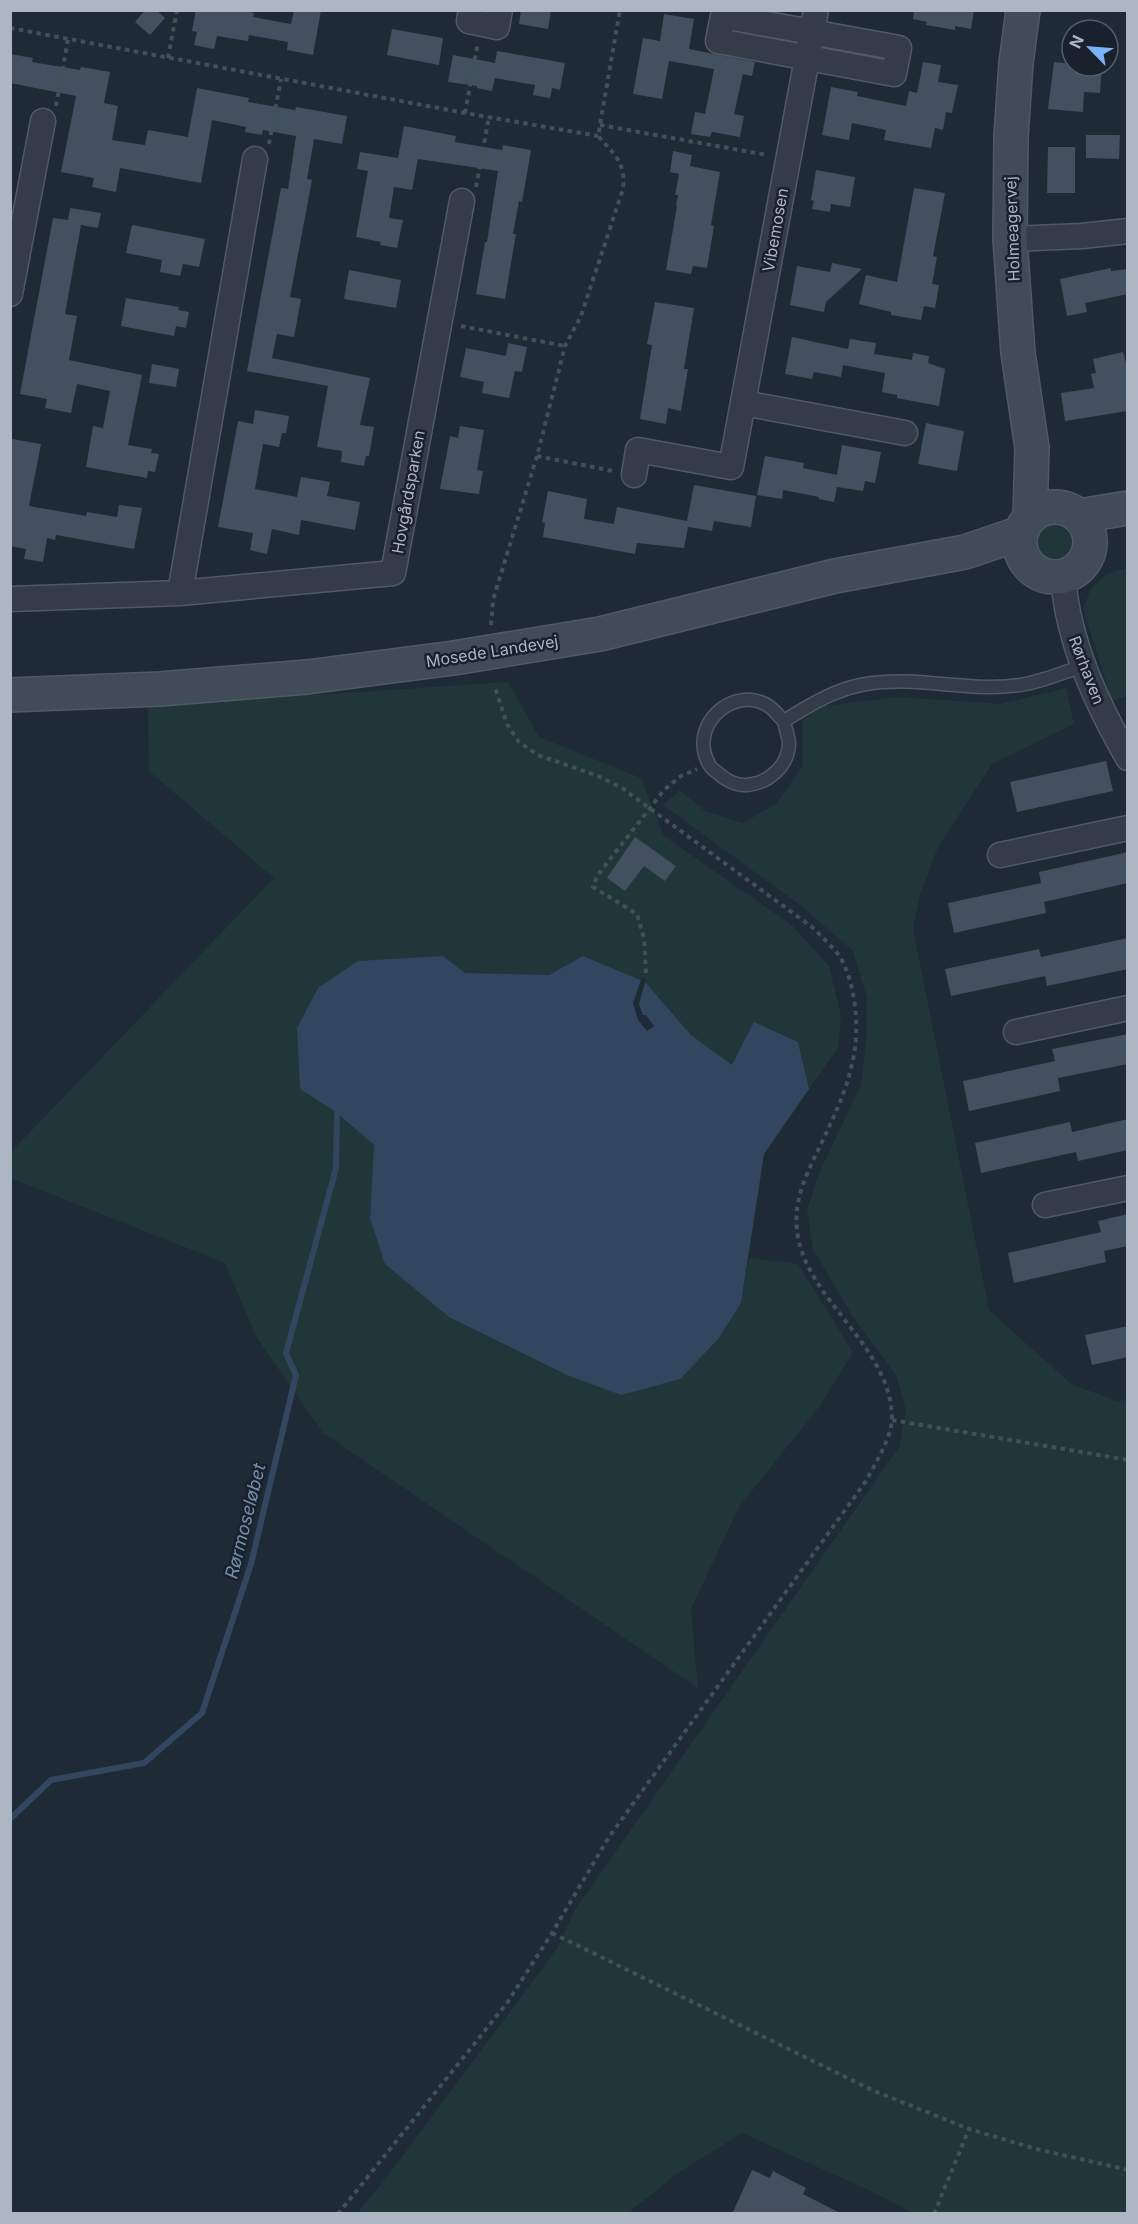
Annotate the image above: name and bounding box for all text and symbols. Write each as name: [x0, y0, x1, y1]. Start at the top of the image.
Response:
north arrow: [1060, 18, 1120, 78]
text: N: [1065, 32, 1088, 51]
street label: Holmeagervej: [1000, 176, 1024, 282]
street label: Vibemosen: [758, 186, 792, 274]
street label: Hovgårdsparken: [387, 429, 429, 555]
street label: Mosede Landevej: [424, 631, 560, 671]
street label: Rørhaven: [1065, 633, 1109, 707]
water label: Rørmoseløbet: [221, 1460, 270, 1581]

